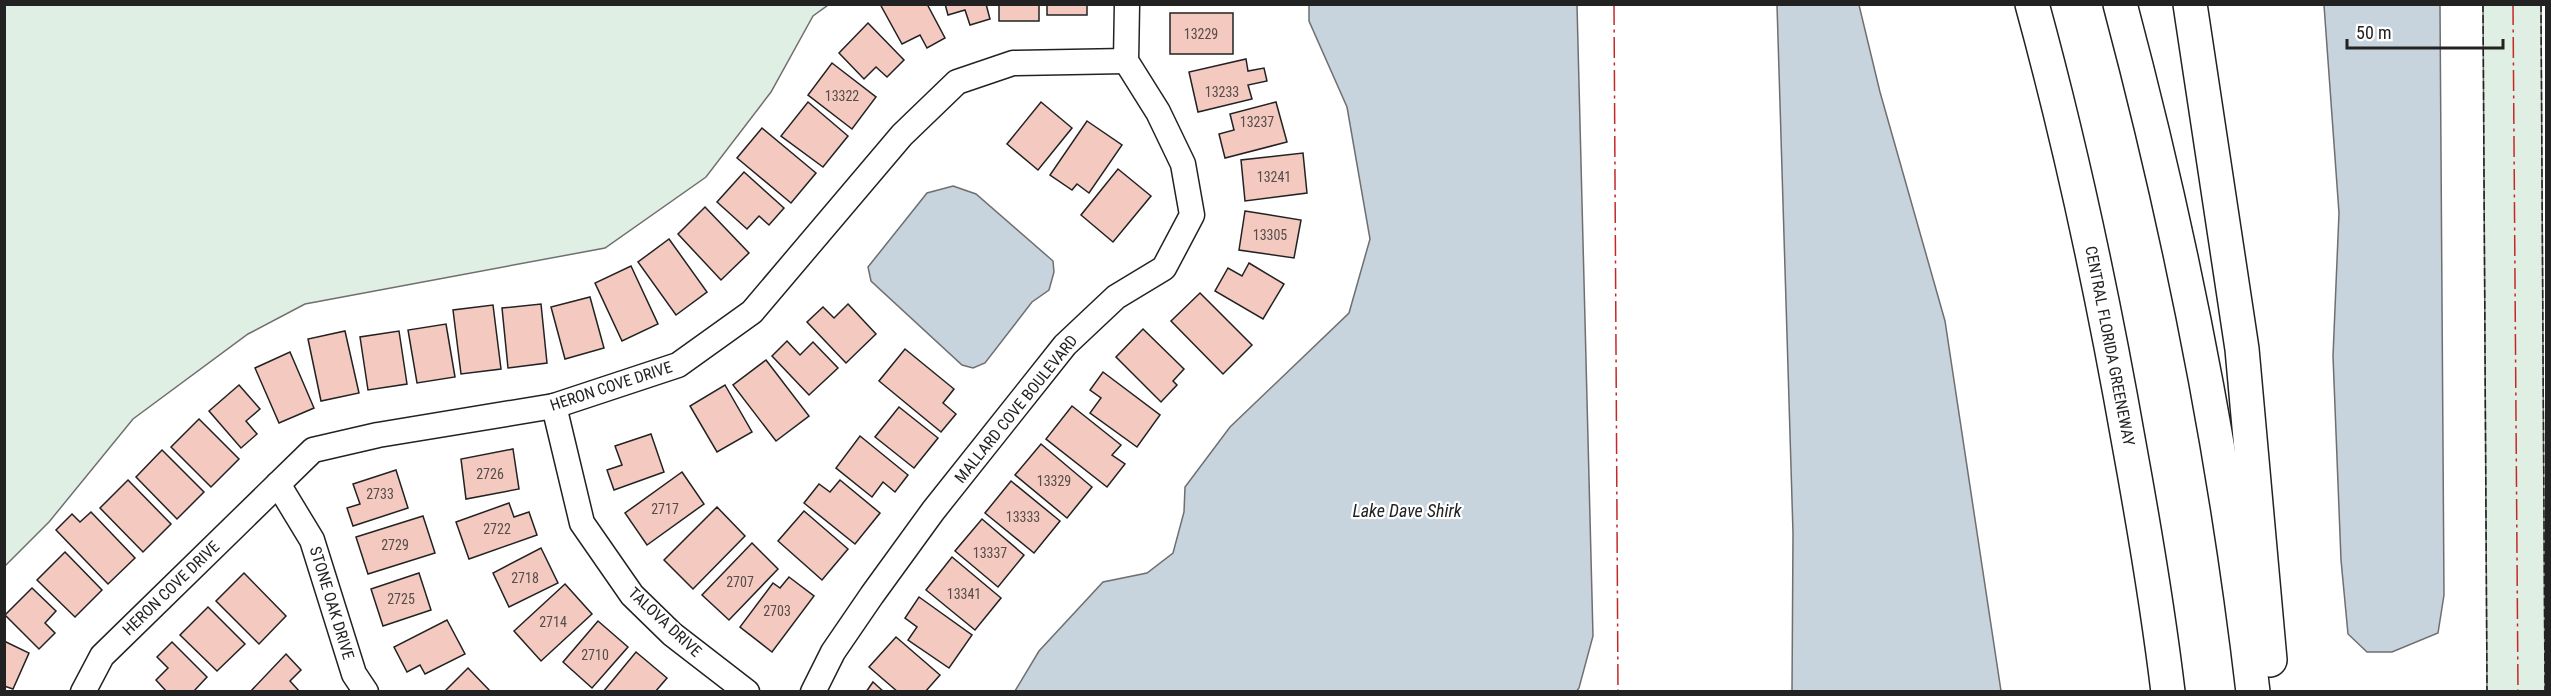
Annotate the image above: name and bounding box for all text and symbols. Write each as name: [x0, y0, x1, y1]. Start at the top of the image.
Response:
scale bar: [2347, 12, 2503, 50]
text: 50 m: [2356, 22, 2391, 43]
house number: 13229: [1184, 26, 1218, 42]
house number: 13233: [1205, 84, 1239, 100]
house number: 13322: [825, 88, 859, 104]
house number: 13237: [1240, 114, 1274, 130]
house number: 13241: [1257, 169, 1291, 185]
house number: 13305: [1253, 227, 1287, 243]
street label: CENTRAL FLORIDA GREENEWAY: [2081, 244, 2139, 448]
street label: MALLARD COVE BOULEVARD: [951, 331, 1081, 487]
street label: HERON COVE DRIVE: [548, 357, 674, 415]
house number: 2726: [476, 466, 504, 482]
house number: 13329: [1037, 473, 1071, 489]
house number: 2733: [366, 486, 394, 502]
water label: Lake Dave Shirk: [1352, 500, 1463, 521]
house number: 2717: [651, 501, 679, 517]
house number: 13333: [1006, 509, 1040, 525]
house number: 2722: [483, 521, 511, 537]
street label: HERON COVE DRIVE: [119, 537, 223, 639]
house number: 2729: [381, 537, 409, 553]
street label: STONE OAK DRIVE: [306, 544, 358, 662]
house number: 13337: [973, 545, 1007, 561]
house number: 2718: [511, 570, 539, 586]
house number: 2707: [726, 574, 754, 590]
street label: TALOVA DRIVE: [624, 583, 706, 661]
house number: 13341: [947, 586, 981, 602]
house number: 2725: [387, 591, 415, 607]
house number: 2703: [763, 603, 791, 619]
house number: 2714: [539, 614, 567, 630]
house number: 2710: [581, 647, 609, 663]

